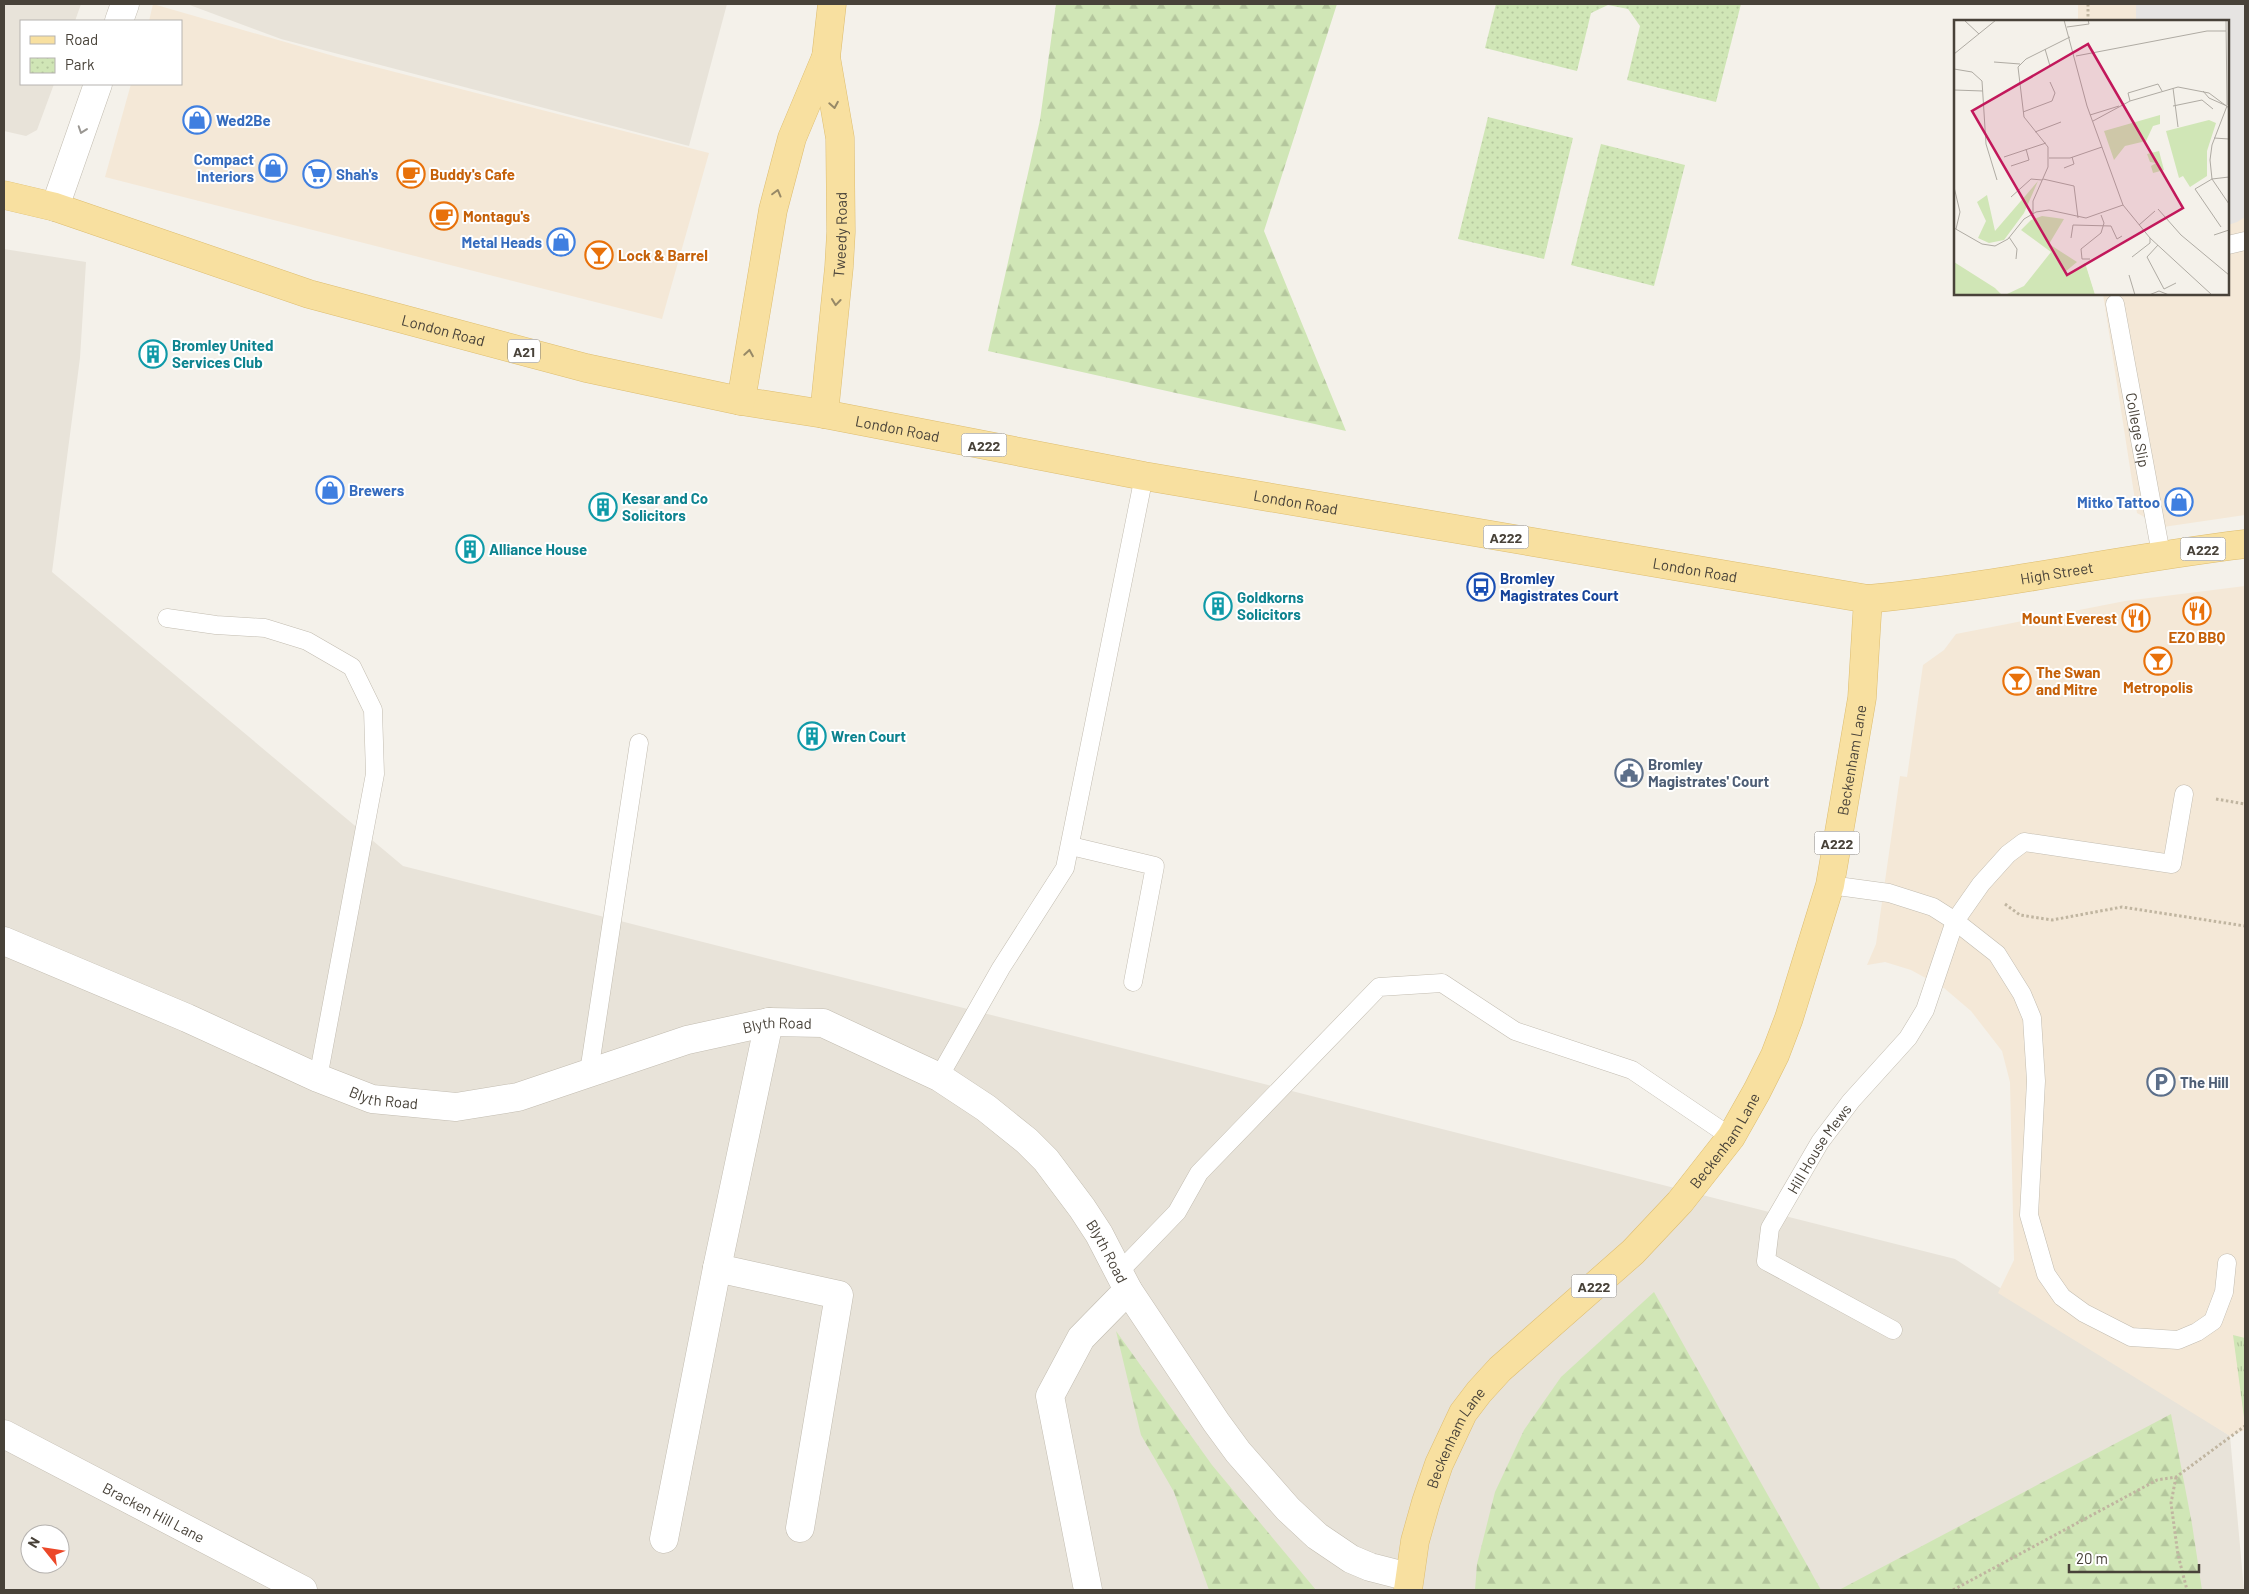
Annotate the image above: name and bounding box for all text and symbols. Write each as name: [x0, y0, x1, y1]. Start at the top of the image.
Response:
legend: [20, 20, 182, 85]
inset map: [1954, 20, 2229, 295]
text: Road: [65, 30, 98, 48]
text: Park: [65, 55, 95, 73]
one-way arrow: [829, 101, 839, 109]
shop icon: Wed2Be: [182, 105, 212, 135]
place label: Wed2Be: [216, 111, 271, 129]
one-way arrow: [78, 125, 88, 134]
place label: Compact Interiors: [194, 150, 254, 185]
shop icon: Compact Interiors: [258, 153, 288, 183]
supermarket icon: Shah's: [302, 159, 332, 189]
cafe icon: Buddy's Cafe: [396, 159, 426, 189]
place label: Shah's: [336, 165, 379, 183]
place label: Buddy's Cafe: [430, 165, 515, 183]
one-way arrow: [772, 190, 782, 198]
street label: Tweedy Road: [829, 192, 850, 279]
cafe icon: Montagu's: [429, 201, 459, 231]
place label: Montagu's: [463, 207, 531, 225]
shop icon: Metal Heads: [546, 227, 576, 257]
place label: Metal Heads: [462, 233, 542, 251]
bar icon: Lock & Barrel: [584, 240, 614, 270]
place label: Lock & Barrel: [618, 246, 708, 264]
one-way arrow: [830, 298, 841, 306]
street label: London Road: [400, 310, 487, 350]
place label: Bromley United Services Club: [172, 336, 273, 371]
building icon: Bromley United Services Club: [138, 339, 168, 369]
road number: A21: [508, 340, 540, 362]
one-way arrow: [744, 349, 754, 358]
street label: College Slip: [2122, 391, 2154, 469]
street label: London Road: [854, 411, 941, 445]
road number: A222: [962, 434, 1006, 456]
shop icon: Brewers: [315, 475, 345, 505]
place label: Brewers: [349, 481, 405, 499]
street label: London Road: [1252, 486, 1339, 518]
shop icon: Mitko Tattoo: [2164, 487, 2194, 517]
place label: Kesar and Co Solicitors: [622, 489, 708, 524]
building icon: Kesar and Co Solicitors: [588, 492, 618, 522]
place label: Mitko Tattoo: [2077, 493, 2160, 511]
road number: A222: [1484, 526, 1528, 548]
building icon: Alliance House: [455, 534, 485, 564]
road number: A222: [2180, 538, 2226, 560]
place label: Alliance House: [489, 540, 587, 558]
street label: London Road: [1651, 554, 1739, 586]
street label: High Street: [2019, 558, 2095, 587]
place label: Bromley Magistrates Court: [1500, 569, 1619, 604]
bus stop icon: Bromley Magistrates Court: [1466, 572, 1496, 602]
place label: Goldkorns Solicitors: [1237, 588, 1304, 623]
building icon: Goldkorns Solicitors: [1203, 591, 1233, 621]
restaurant icon: EZO BBQ: [2182, 596, 2212, 626]
restaurant icon: Mount Everest: [2121, 603, 2151, 633]
place label: Mount Everest: [2022, 609, 2117, 627]
place label: EZO BBQ: [2169, 628, 2226, 646]
bar icon: Metropolis: [2143, 646, 2173, 676]
place label: The Swan and Mitre: [2036, 663, 2101, 698]
bar icon: The Swan and Mitre: [2002, 666, 2032, 696]
place label: Metropolis: [2123, 678, 2194, 696]
street label: Beckenham Lane: [1833, 703, 1870, 817]
building icon: Wren Court: [797, 721, 827, 751]
place label: Wren Court: [831, 727, 906, 745]
place label: Bromley Magistrates' Court: [1648, 755, 1769, 790]
public building icon: Bromley Magistrates' Court: [1614, 758, 1644, 788]
road number: A222: [1814, 831, 1860, 854]
street label: Blyth Road: [741, 1013, 812, 1037]
parking icon: The Hill: [2146, 1067, 2176, 1097]
place label: The Hill: [2180, 1073, 2229, 1091]
street label: Blyth Road: [347, 1082, 419, 1112]
street label: Beckenham Lane: [1685, 1089, 1763, 1192]
street label: Hill House Mews: [1783, 1100, 1855, 1197]
street label: Blyth Road: [1083, 1216, 1132, 1286]
road number: A222: [1572, 1274, 1616, 1298]
street label: Beckenham Lane: [1422, 1383, 1488, 1491]
street label: Bracken Hill Lane: [100, 1478, 208, 1546]
north arrow: [20, 1524, 70, 1574]
text: N: [24, 1534, 43, 1551]
scale bar: [2069, 1542, 2199, 1574]
text: 20 m: [2076, 1549, 2108, 1567]

